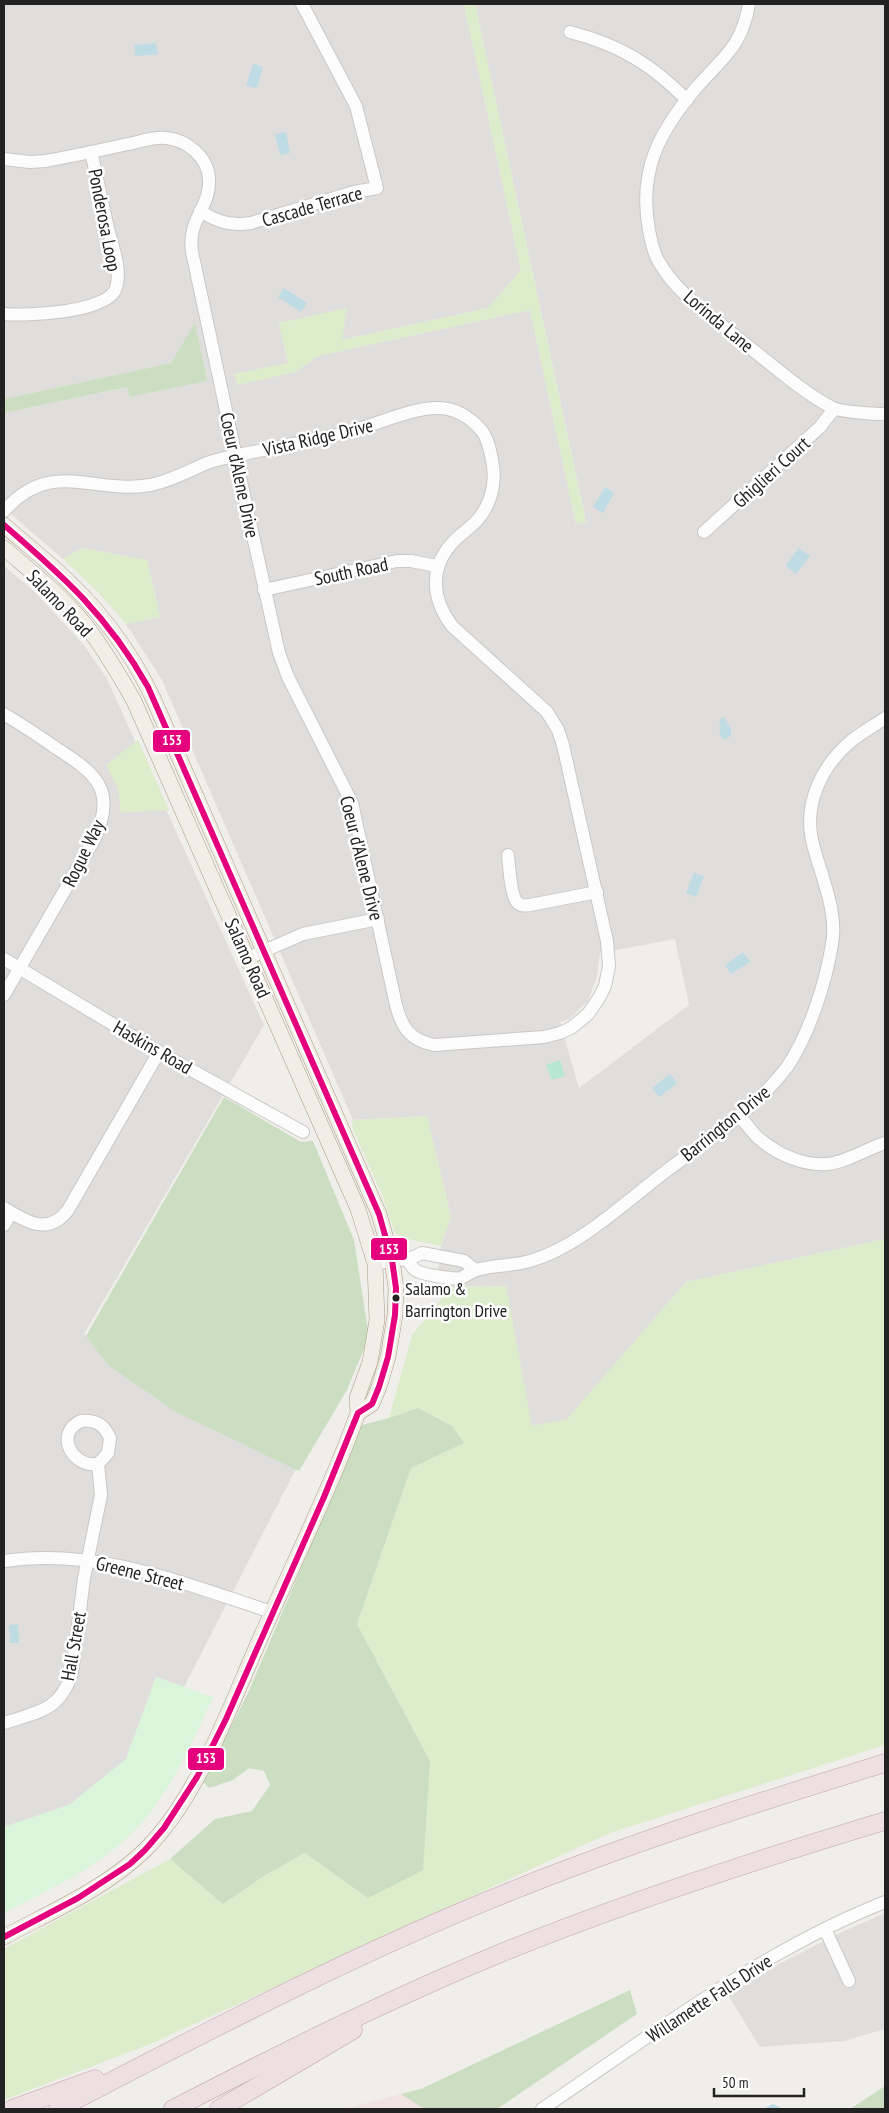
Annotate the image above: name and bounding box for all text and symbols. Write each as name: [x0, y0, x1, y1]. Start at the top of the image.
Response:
street label: Ponderosa Loop: [83, 167, 127, 273]
street label: Cascade Terrace: [259, 180, 365, 232]
street label: Lorinda Lane: [679, 285, 759, 357]
street label: Coeur d'Alene Drive: [215, 410, 265, 540]
street label: Vista Ridge Drive: [260, 413, 376, 462]
street label: Ghiglieri Court: [728, 431, 815, 513]
street label: South Road: [312, 552, 390, 590]
street label: Salamo Road: [22, 564, 98, 642]
line badge: 153: [152, 729, 191, 753]
text: 153: [162, 731, 182, 749]
street label: Coeur d'Alene Drive: [335, 793, 389, 923]
street label: Rogue Way: [57, 815, 110, 890]
street label: Salamo Road: [220, 914, 276, 1002]
street label: Haskins Road: [109, 1015, 197, 1079]
street label: Barrington Drive: [676, 1080, 775, 1166]
line badge: 153: [370, 1237, 408, 1261]
text: 153: [379, 1240, 399, 1258]
place label: Salamo & Barrington Drive: [405, 1277, 507, 1322]
marker: Salamo & Barrington Drive: [391, 1293, 401, 1303]
street label: Greene Street: [94, 1551, 187, 1596]
street label: Hall Street: [55, 1609, 91, 1683]
line badge: 153: [187, 1747, 225, 1771]
text: 153: [196, 1749, 216, 1767]
street label: Willamette Falls Drive: [642, 1948, 776, 2048]
scale bar: [714, 2066, 804, 2098]
text: 50 m: [722, 2073, 748, 2092]

